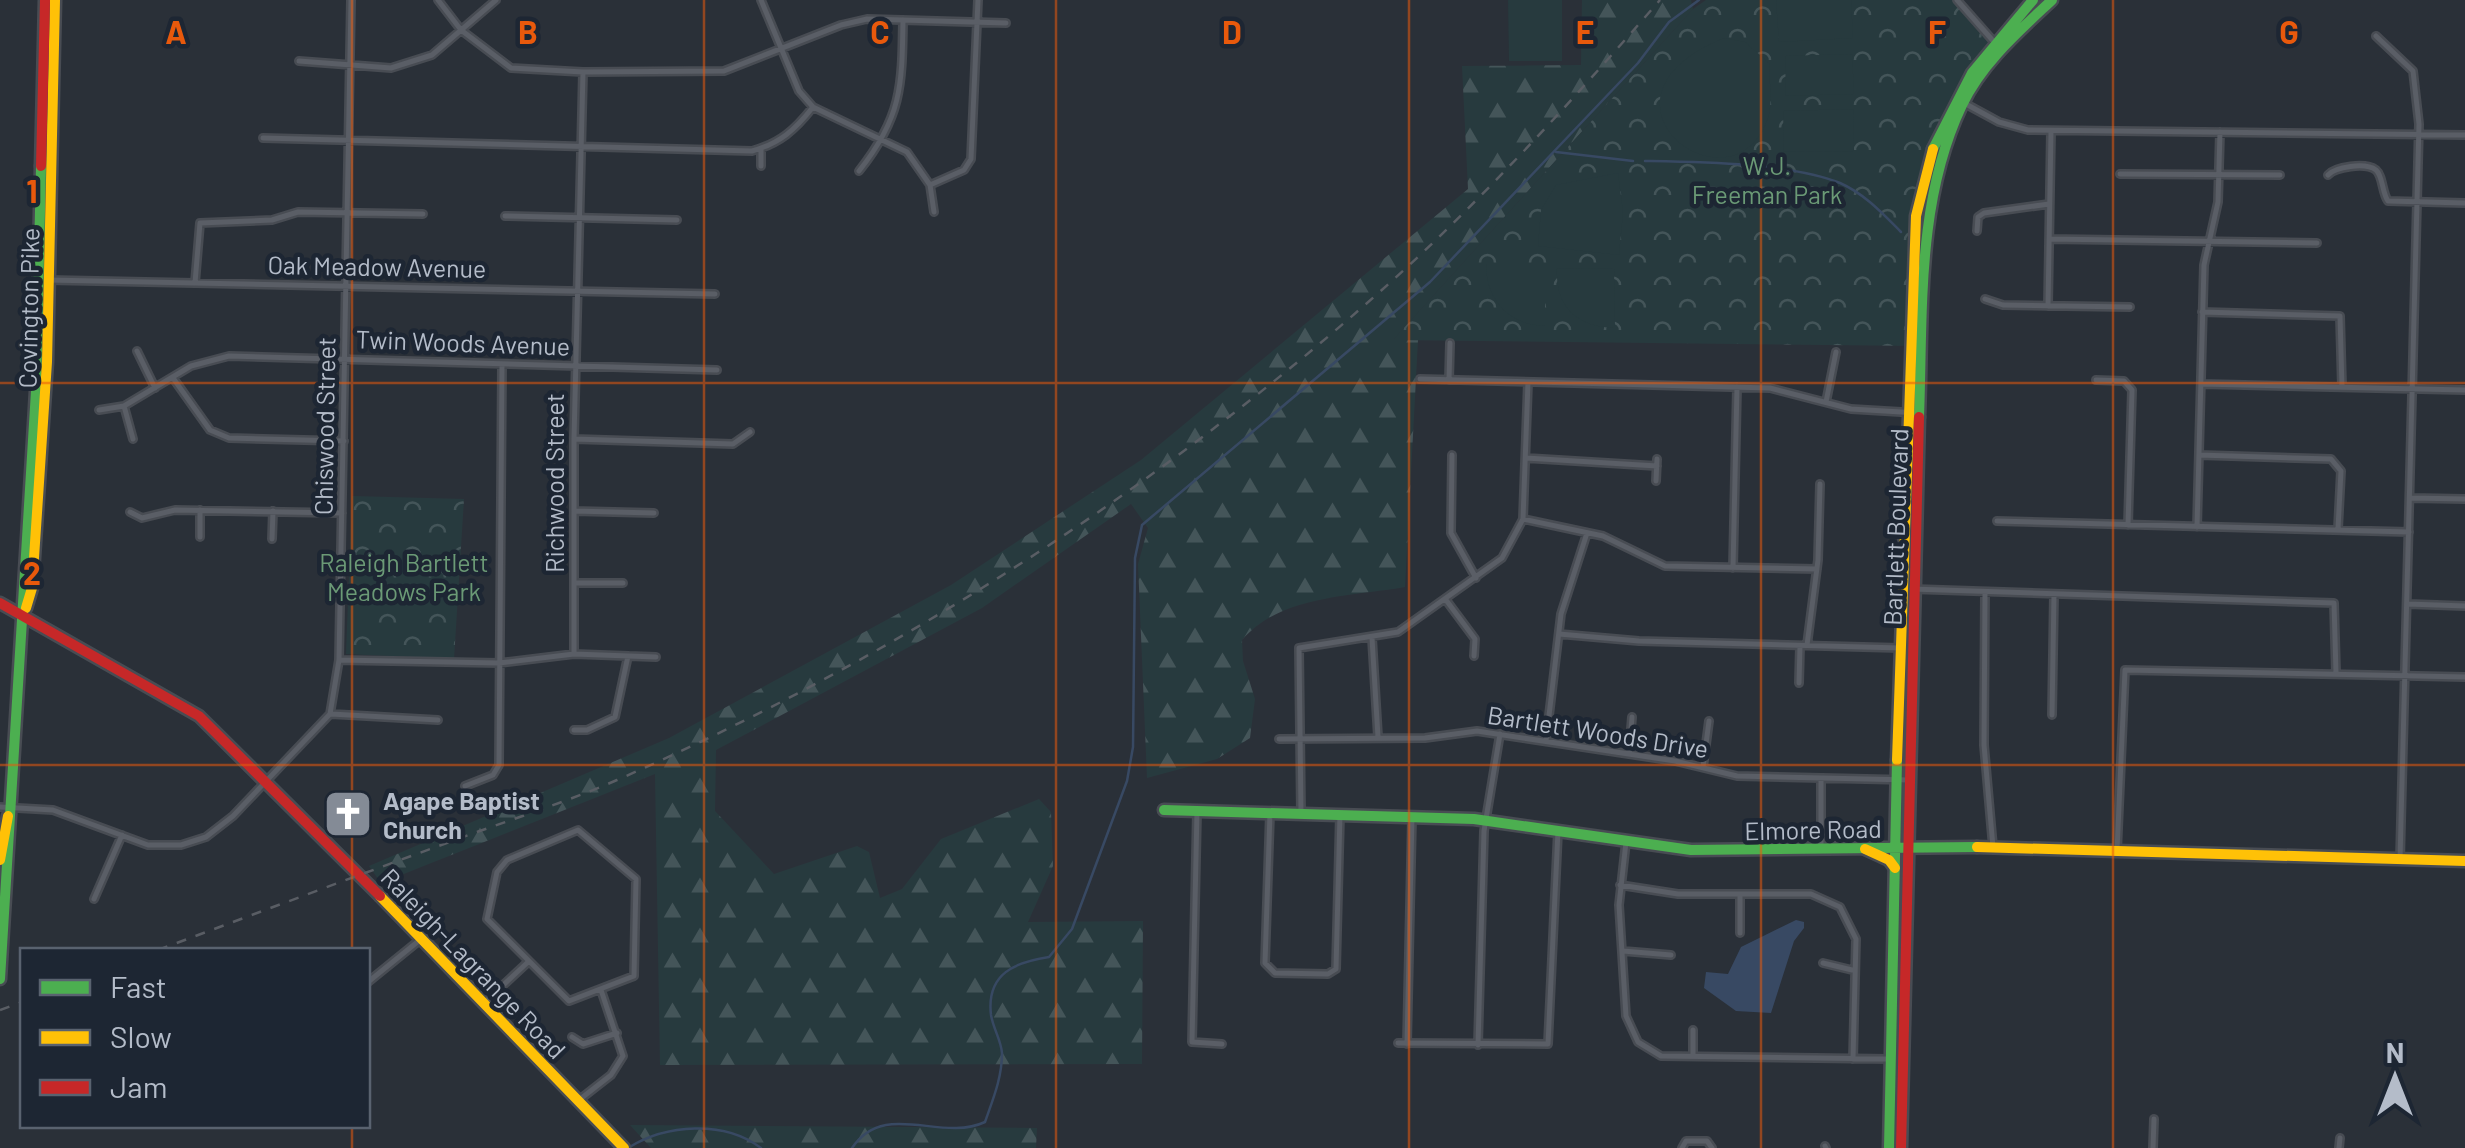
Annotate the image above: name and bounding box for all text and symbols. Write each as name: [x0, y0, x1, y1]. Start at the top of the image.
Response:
text: A: [165, 12, 187, 50]
text: B: [518, 12, 538, 50]
text: C: [870, 12, 890, 50]
text: D: [1222, 12, 1242, 50]
text: E: [1576, 12, 1594, 50]
text: F: [1928, 12, 1946, 50]
text: G: [2279, 12, 2299, 50]
park label: W.J. Freeman Park: [1692, 150, 1842, 209]
text: 1: [26, 171, 38, 209]
street label: Covington Pike: [12, 227, 44, 389]
street label: Oak Meadow Avenue: [267, 249, 487, 283]
street label: Twin Woods Avenue: [355, 323, 571, 361]
street label: Chiswood Street: [307, 337, 341, 515]
street label: Richwood Street: [539, 393, 569, 573]
street label: Bartlett Boulevard: [1877, 428, 1913, 626]
park label: Raleigh Bartlett Meadows Park: [319, 547, 489, 606]
text: 2: [23, 553, 41, 591]
street label: Bartlett Woods Drive: [1485, 699, 1711, 763]
place label: Agape Baptist Church: [383, 785, 540, 844]
church icon: Agape Baptist Church: [322, 788, 374, 840]
street label: Elmore Road: [1744, 813, 1882, 845]
street label: Raleigh-Lagrange Road: [375, 862, 573, 1064]
legend: [20, 948, 370, 1128]
text: Fast: [110, 968, 167, 1004]
text: Slow: [110, 1018, 172, 1054]
north arrow: [2345, 1028, 2445, 1128]
text: N: [2386, 1035, 2404, 1069]
text: Jam: [110, 1068, 167, 1104]

